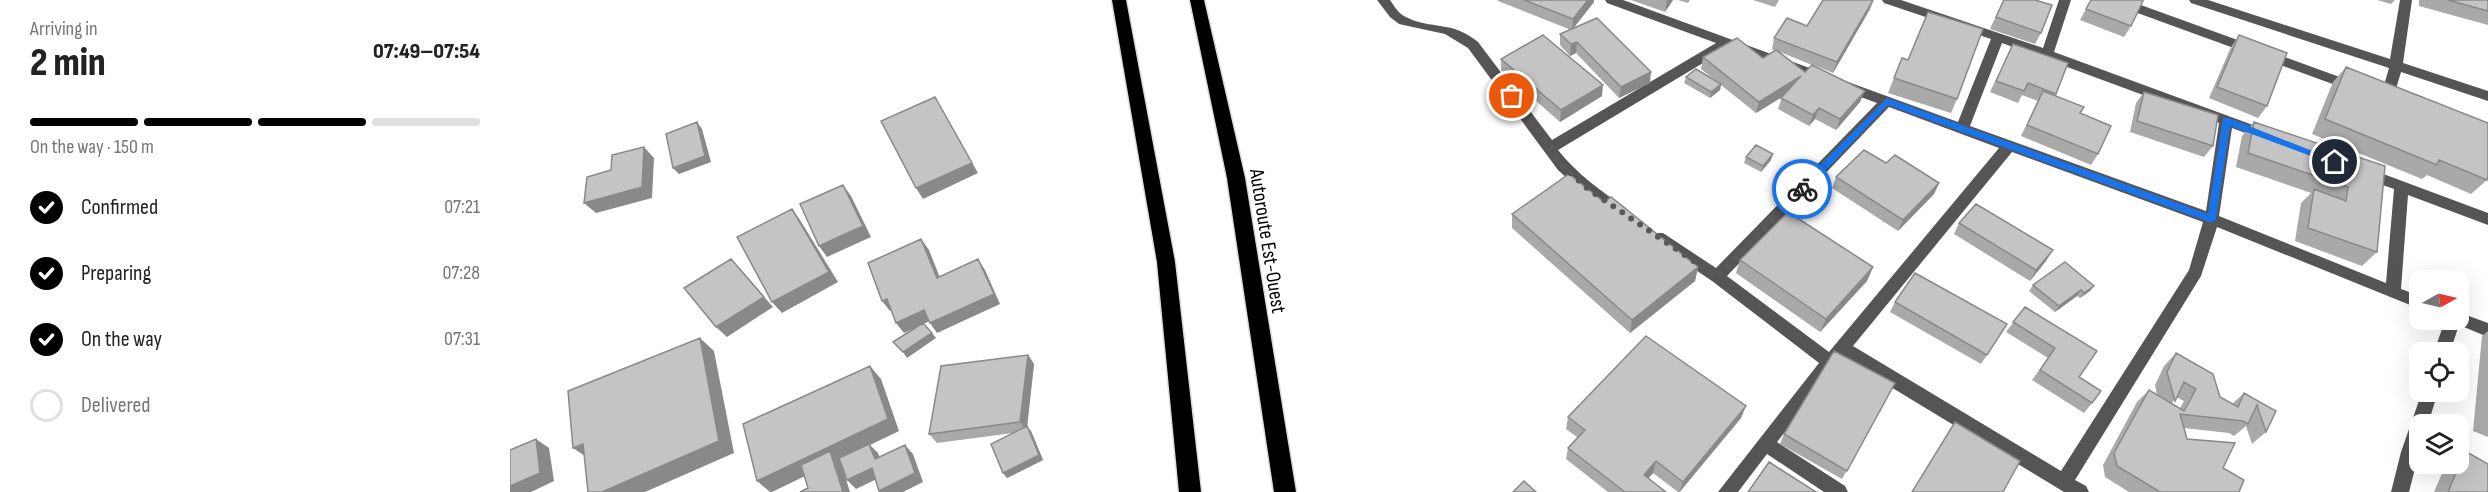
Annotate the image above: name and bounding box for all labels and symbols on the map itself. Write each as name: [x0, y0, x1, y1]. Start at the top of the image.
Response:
pin: [1486, 70, 1537, 121]
pin: [2309, 136, 2360, 187]
courier: [1772, 159, 1832, 219]
street label: Autoroute Est-Ouest: [1244, 166, 1291, 315]
north arrow: [2409, 270, 2469, 330]

